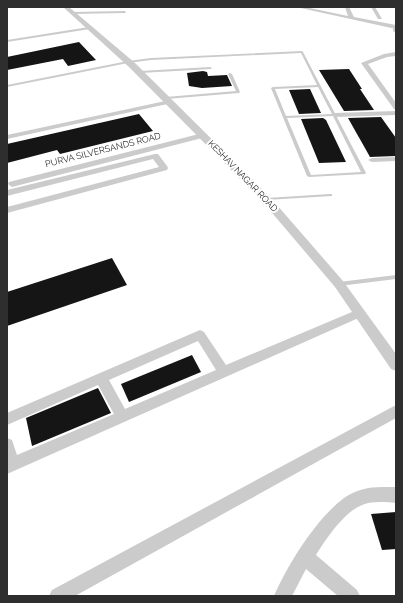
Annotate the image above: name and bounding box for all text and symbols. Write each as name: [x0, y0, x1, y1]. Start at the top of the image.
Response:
street label: PURVA SILVERSANDS ROAD: [44, 131, 162, 169]
street label: KESHAV NAGAR ROAD: [206, 138, 280, 214]

